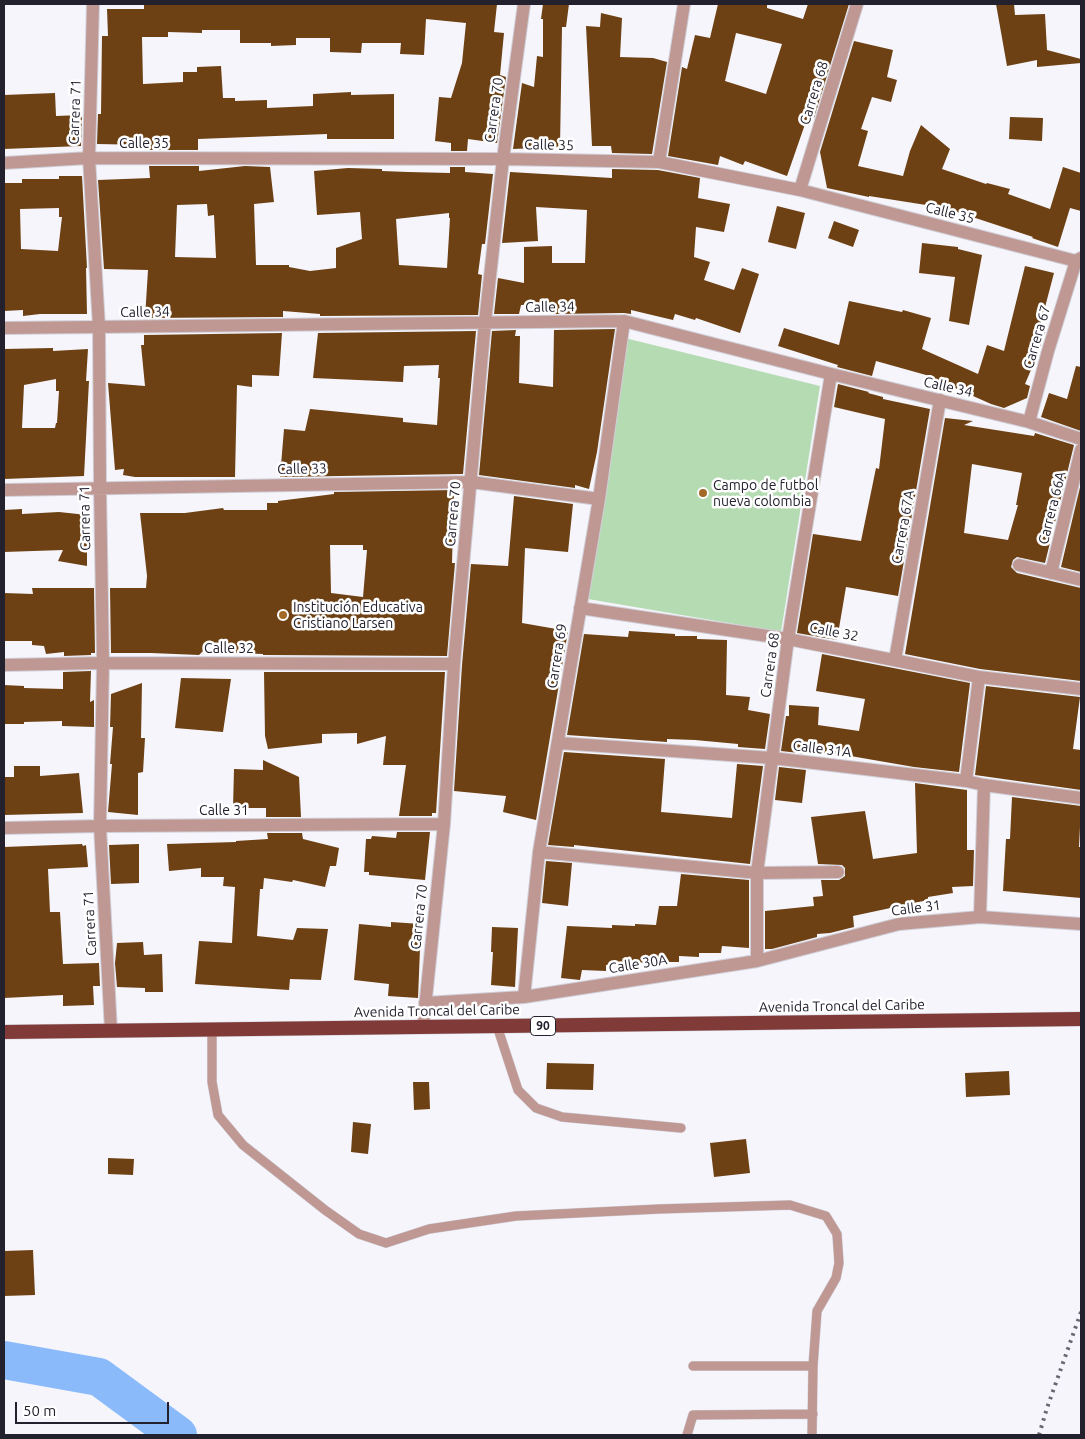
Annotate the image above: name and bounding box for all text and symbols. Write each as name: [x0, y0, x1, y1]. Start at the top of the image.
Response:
street label: Carrera 68: [796, 59, 832, 127]
street label: Carrera 70: [481, 76, 507, 144]
street label: Carrera 71: [65, 79, 85, 145]
street label: Calle 35: [119, 135, 169, 151]
street label: Calle 35: [524, 136, 574, 154]
street label: Calle 35: [924, 199, 976, 227]
street label: Calle 34: [525, 298, 575, 316]
street label: Calle 34: [120, 303, 170, 321]
street label: Carrera 67: [1020, 303, 1054, 371]
street label: Calle 34: [922, 373, 974, 401]
street label: Calle 33: [277, 460, 327, 478]
street label: Carrera 66A: [1035, 470, 1069, 546]
place label: Campo de futbol nueva colombia: [713, 477, 818, 510]
street label: Carrera 70: [442, 481, 464, 547]
street label: Carrera 71: [76, 485, 94, 551]
marker: Campo de futbol nueva colombia: [697, 487, 709, 499]
street label: Carrera 67A: [888, 489, 918, 565]
place label: Institución Educativa Cristiano Larsen: [293, 599, 423, 632]
marker: Institución Educativa Cristiano Larsen: [277, 609, 289, 621]
street label: Calle 32: [808, 619, 860, 645]
street label: Carrera 69: [544, 622, 570, 690]
street label: Carrera 68: [757, 631, 783, 699]
street label: Calle 32: [204, 640, 254, 656]
street label: Calle 31A: [792, 737, 852, 761]
street label: Calle 31: [199, 802, 249, 818]
street label: Carrera 70: [407, 883, 431, 951]
street label: Carrera 71: [80, 890, 100, 956]
street label: Calle 31: [890, 897, 942, 919]
street label: Calle 30A: [608, 951, 668, 977]
street label: Avenida Troncal del Caribe: [759, 996, 925, 1016]
street label: Avenida Troncal del Caribe: [354, 1001, 520, 1021]
road number: 90: [530, 1016, 556, 1036]
scale bar: [18, 1392, 171, 1424]
text: 50 m: [23, 1402, 56, 1419]

